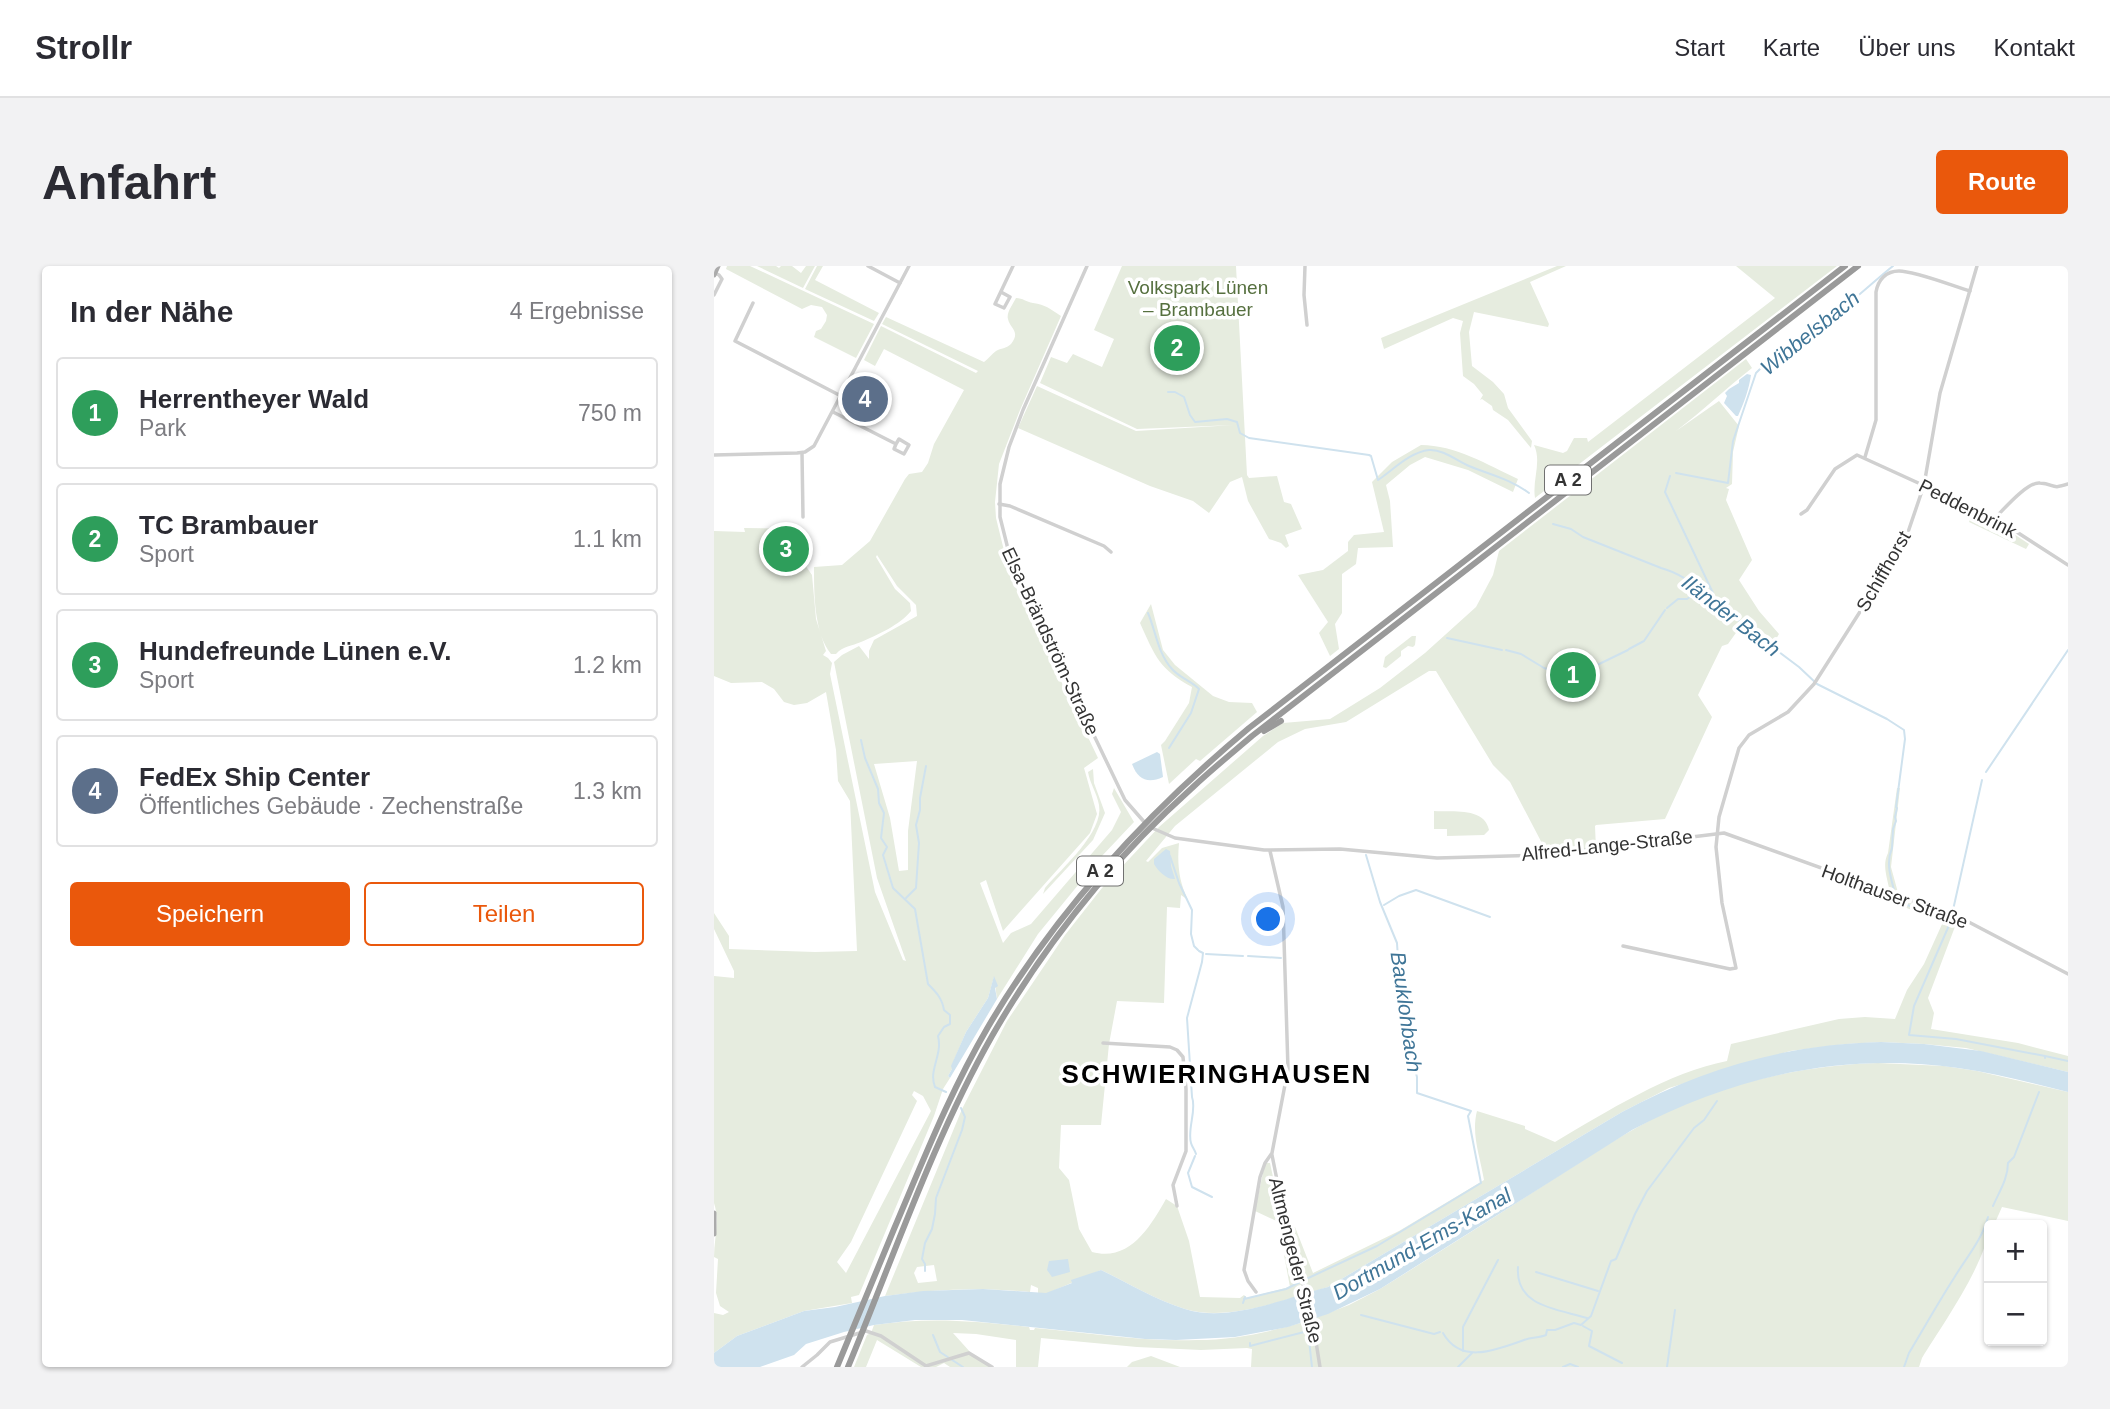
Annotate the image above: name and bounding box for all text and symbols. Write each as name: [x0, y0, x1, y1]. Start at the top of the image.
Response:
text: Strollr: [35, 29, 132, 66]
text: Start: [1674, 34, 1725, 61]
text: Karte: [1763, 34, 1820, 61]
text: Über uns: [1858, 34, 1956, 61]
text: Kontakt: [1994, 34, 2075, 61]
button: Route: [1936, 150, 2068, 214]
text: Anfahrt: [42, 155, 216, 209]
park label: Volkspark Lünen – Brambauer: [1128, 277, 1268, 320]
water label: Wibbelsbach: [1756, 286, 1864, 379]
text: In der Nähe: [70, 295, 233, 328]
text: 4 Ergebnisse: [510, 298, 644, 324]
pin: 2: [1154, 322, 1200, 374]
pin: 4: [842, 373, 888, 425]
text: Herrentheyer Wald: [139, 384, 369, 414]
text: 1: [89, 400, 101, 426]
text: 750 m: [578, 400, 642, 426]
text: Park: [139, 415, 186, 441]
road number: A 2: [1545, 466, 1591, 495]
street label: Peddenbrink: [1915, 475, 2021, 542]
text: TC Brambauer: [139, 510, 318, 540]
pin: 3: [763, 523, 809, 575]
text: 2: [89, 526, 101, 552]
text: 1.1 km: [573, 526, 642, 552]
street label: Schiffhorst: [1852, 527, 1915, 615]
text: Sport: [139, 541, 194, 567]
street label: Elsa-Brändström-Straße: [998, 544, 1103, 738]
water label: Iländer Bach: [1678, 570, 1785, 661]
text: Hundefreunde Lünen e.V.: [139, 636, 452, 666]
pin: 1: [1550, 649, 1596, 701]
text: 3: [89, 652, 101, 678]
text: 1.2 km: [573, 652, 642, 678]
text: Sport: [139, 667, 194, 693]
text: FedEx Ship Center: [139, 762, 370, 792]
text: 4: [89, 778, 101, 804]
text: 1.3 km: [573, 778, 642, 804]
text: Öffentliches Gebäude · Zechenstraße: [139, 793, 523, 819]
street label: Alfred-Lange-Straße: [1520, 826, 1694, 865]
road number: A 2: [1077, 856, 1123, 886]
street label: Holthauser Straße: [1819, 860, 1971, 933]
button: Speichern: [70, 882, 350, 946]
button: Teilen: [364, 882, 644, 946]
your location: [1251, 902, 1285, 936]
water label: Bauklohbach: [1387, 950, 1426, 1074]
district label: SCHWIERINGHAUSEN: [1062, 1059, 1372, 1089]
street label: Altmengeder Straße: [1265, 1175, 1326, 1345]
water label: Dortmund-Ems-Kanal: [1329, 1182, 1516, 1304]
map controls: [1984, 1220, 2047, 1346]
button: +: [1984, 1220, 2047, 1283]
button: −: [1984, 1283, 2047, 1346]

